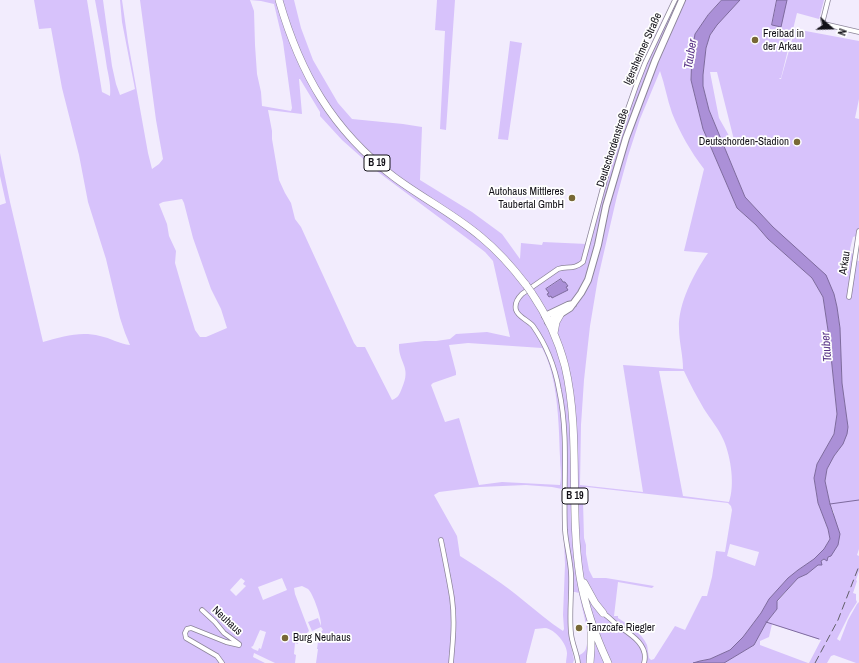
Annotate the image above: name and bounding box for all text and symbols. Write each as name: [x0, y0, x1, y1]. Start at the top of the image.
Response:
north arrow: [811, 8, 851, 48]
street label: Igersheimer Straße: [621, 11, 665, 87]
place label: Freibad in der Arkau: [763, 27, 804, 53]
text: N: [835, 27, 850, 38]
marker: Freibad in der Arkau: [750, 35, 760, 45]
water label: Tauber: [682, 38, 700, 70]
street label: Deutschordenstraße: [594, 107, 632, 189]
place label: Deutschorden-Stadion: [699, 135, 789, 149]
marker: Deutschorden-Stadion: [792, 137, 802, 147]
road number: B 19: [364, 155, 390, 171]
place label: Autohaus Mittleres Taubertal GmbH: [489, 185, 564, 211]
marker: Autohaus Mittleres Taubertal GmbH: [567, 193, 577, 203]
street label: Arkau: [837, 250, 853, 276]
water label: Tauber: [819, 332, 835, 362]
road number: B 19: [562, 488, 588, 504]
street label: Neuhaus: [209, 604, 245, 638]
place label: Tanzcafe Riegler: [587, 621, 655, 635]
marker: Tanzcafe Riegler: [574, 623, 584, 633]
place label: Burg Neuhaus: [293, 631, 351, 645]
marker: Burg Neuhaus: [280, 633, 290, 643]

